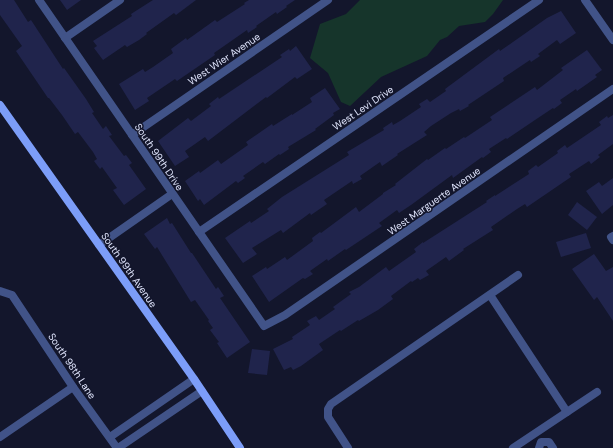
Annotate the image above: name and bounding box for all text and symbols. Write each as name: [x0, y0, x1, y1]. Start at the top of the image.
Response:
street label: West Wier Avenue: [185, 30, 263, 88]
street label: West Levi Drive: [330, 83, 396, 133]
street label: South 99th Drive: [132, 121, 186, 193]
street label: West Marguerte Avenue: [385, 164, 483, 238]
street label: South 99th Avenue: [98, 230, 160, 310]
street label: South 98th Lane: [45, 331, 99, 402]

